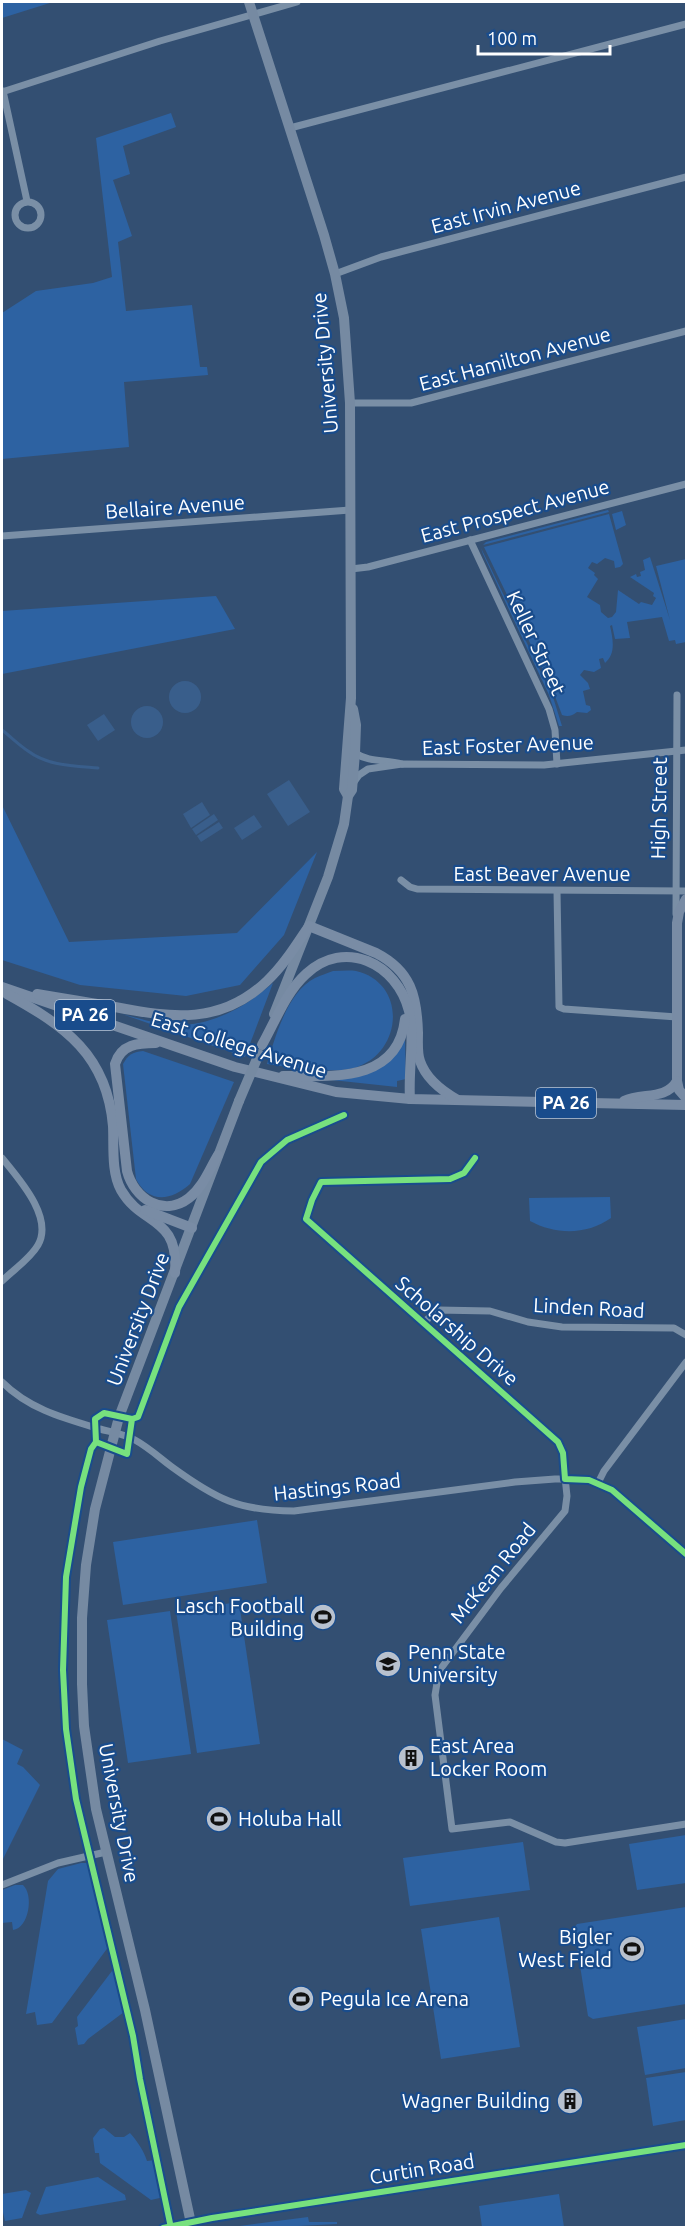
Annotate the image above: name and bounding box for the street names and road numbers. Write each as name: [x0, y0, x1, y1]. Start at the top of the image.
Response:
street label: East Irvin Avenue: [429, 176, 583, 238]
street label: University Drive: [307, 292, 342, 434]
street label: East Hamilton Avenue: [417, 322, 613, 395]
street label: East Prospect Avenue: [418, 474, 612, 547]
street label: Bellaire Avenue: [104, 490, 246, 523]
street label: Keller Street: [502, 587, 571, 699]
street label: East Foster Avenue: [422, 730, 594, 759]
street label: High Street: [646, 757, 671, 859]
street label: East Beaver Avenue: [454, 862, 630, 885]
road number: PA 26: [55, 1000, 115, 1030]
street label: East College Avenue: [148, 1007, 330, 1082]
road number: PA 26: [536, 1088, 596, 1118]
street label: University Drive: [102, 1249, 174, 1389]
street label: Scholarship Drive: [391, 1271, 523, 1390]
street label: Linden Road: [533, 1293, 645, 1322]
street label: Hastings Road: [272, 1468, 402, 1505]
street label: McKean Road: [445, 1518, 540, 1627]
street label: University Drive: [95, 1741, 144, 1884]
street label: Curtin Road: [368, 2149, 476, 2188]

